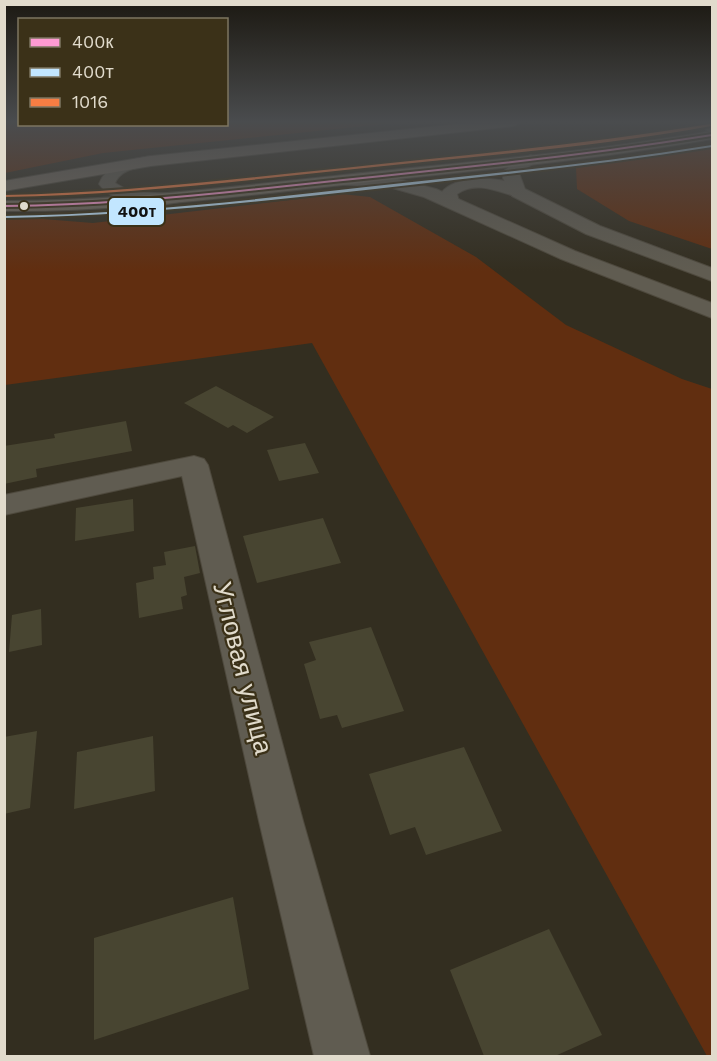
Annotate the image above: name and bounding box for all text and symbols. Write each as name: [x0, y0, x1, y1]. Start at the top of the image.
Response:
legend: [18, 18, 228, 126]
text: 400к: [72, 31, 113, 52]
text: 400т: [72, 61, 114, 82]
text: 1016: [72, 91, 108, 112]
line badge: 400т: [108, 197, 165, 226]
unlabelled marker: [18, 200, 30, 212]
text: 400т: [118, 202, 157, 221]
street label: Угловая улица: [207, 579, 279, 758]

